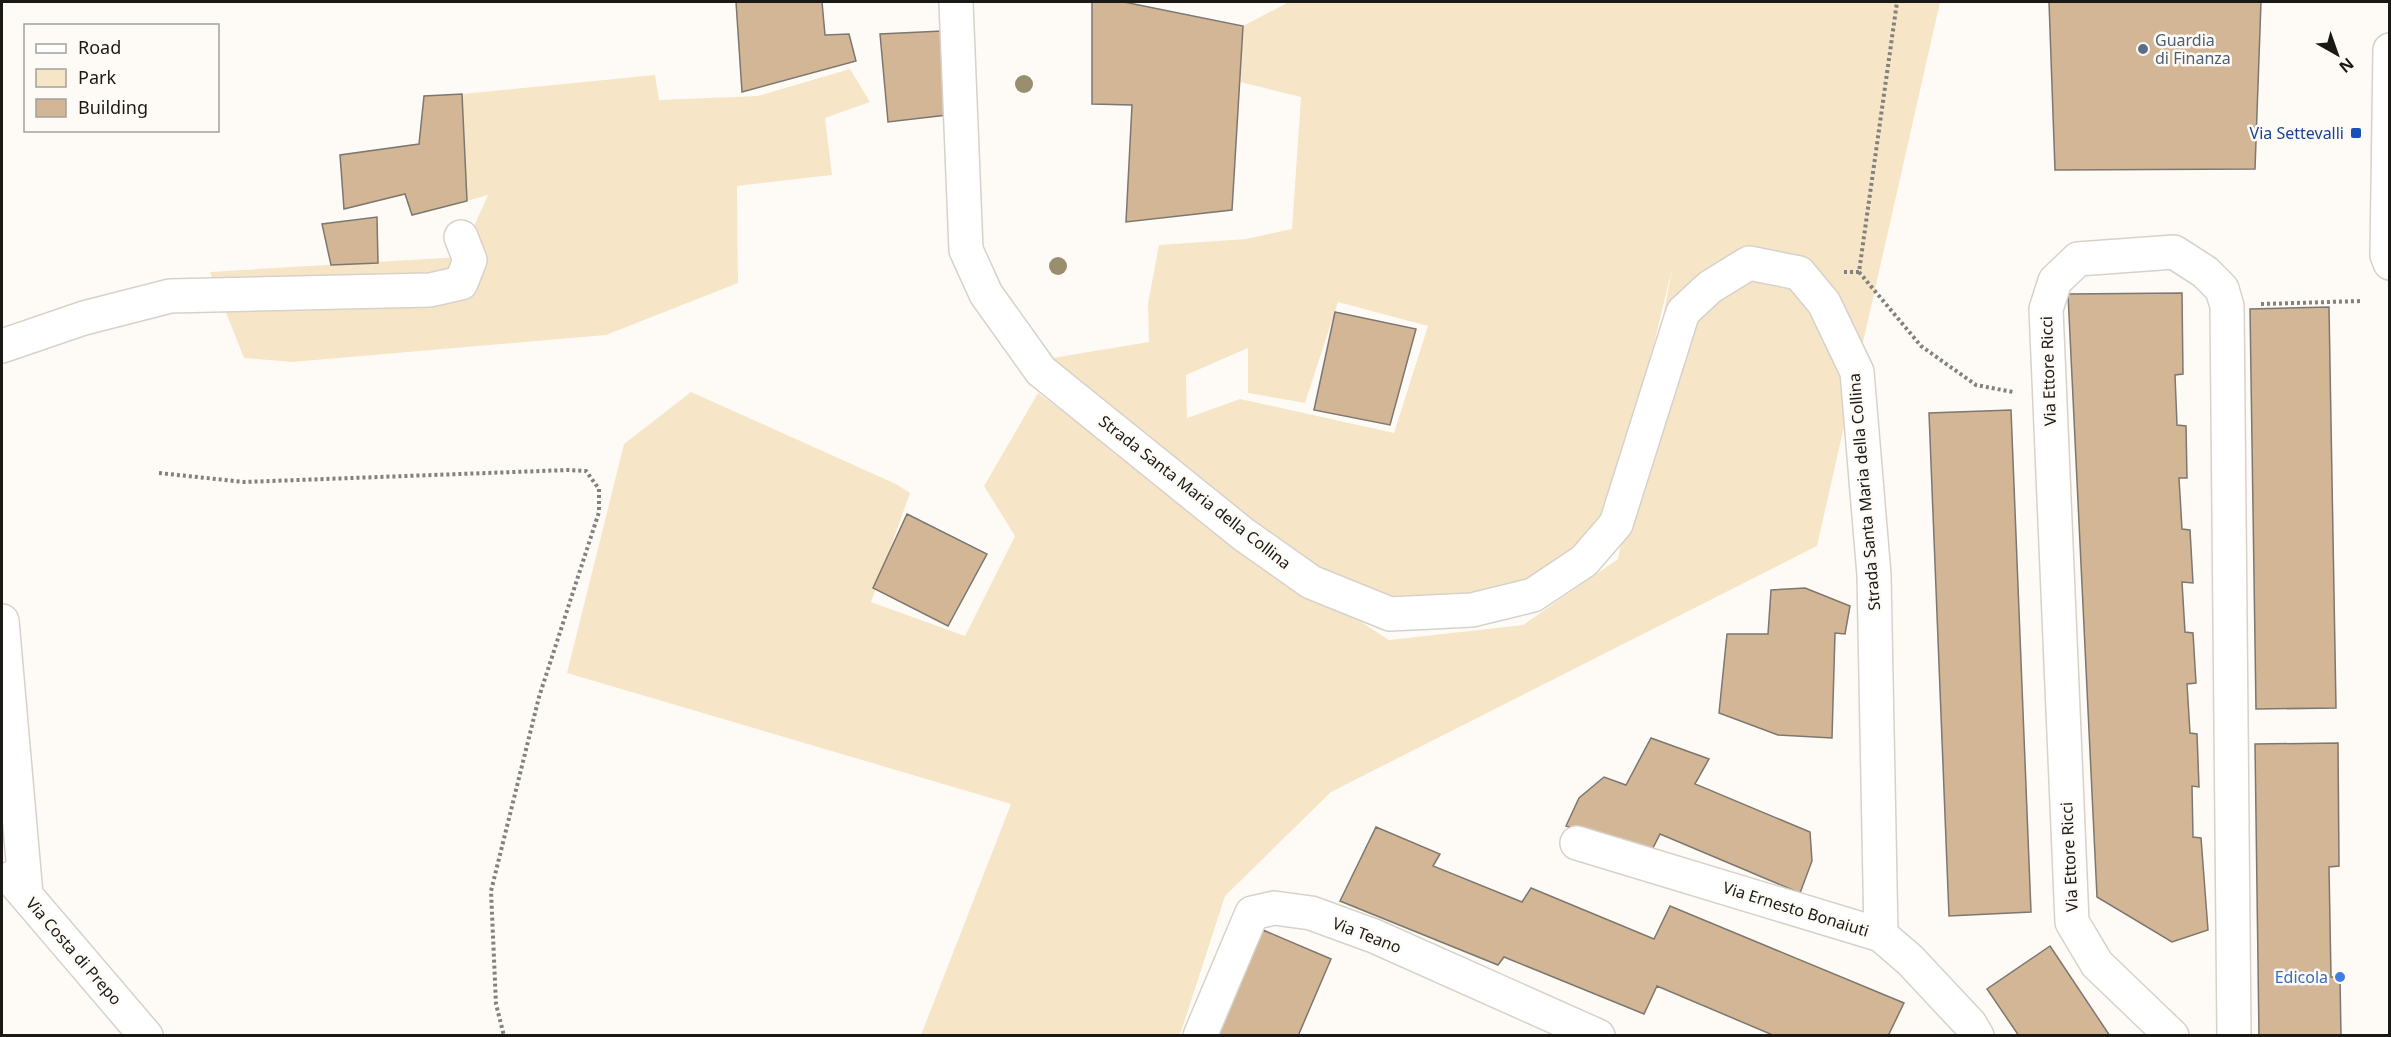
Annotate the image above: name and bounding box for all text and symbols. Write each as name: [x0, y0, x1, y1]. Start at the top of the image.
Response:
legend: [24, 24, 219, 132]
north arrow: [2307, 24, 2367, 84]
place label: Guardia di Finanza: [2155, 29, 2231, 69]
text: Road: [78, 35, 121, 59]
marker: Guardia di Finanza: [2136, 42, 2150, 56]
text: N: [2335, 53, 2359, 78]
text: Park: [78, 65, 116, 89]
text: Building: [78, 95, 148, 119]
place label: Via Settevalli: [2250, 122, 2344, 144]
marker: Via Settevalli: [2349, 126, 2363, 140]
street label: Via Ettore Ricci: [2035, 316, 2061, 426]
street label: Strada Santa Maria della Collina: [1843, 372, 1885, 612]
street label: Strada Santa Maria della Collina: [1094, 410, 1296, 574]
street label: Via Ettore Ricci: [2055, 801, 2083, 913]
street label: Via Ernesto Bonaiuti: [1720, 876, 1872, 942]
street label: Via Costa di Prepo: [21, 893, 127, 1009]
street label: Via Teano: [1329, 912, 1405, 958]
place label: Edicola: [2275, 966, 2328, 988]
marker: Edicola: [2333, 970, 2347, 984]

